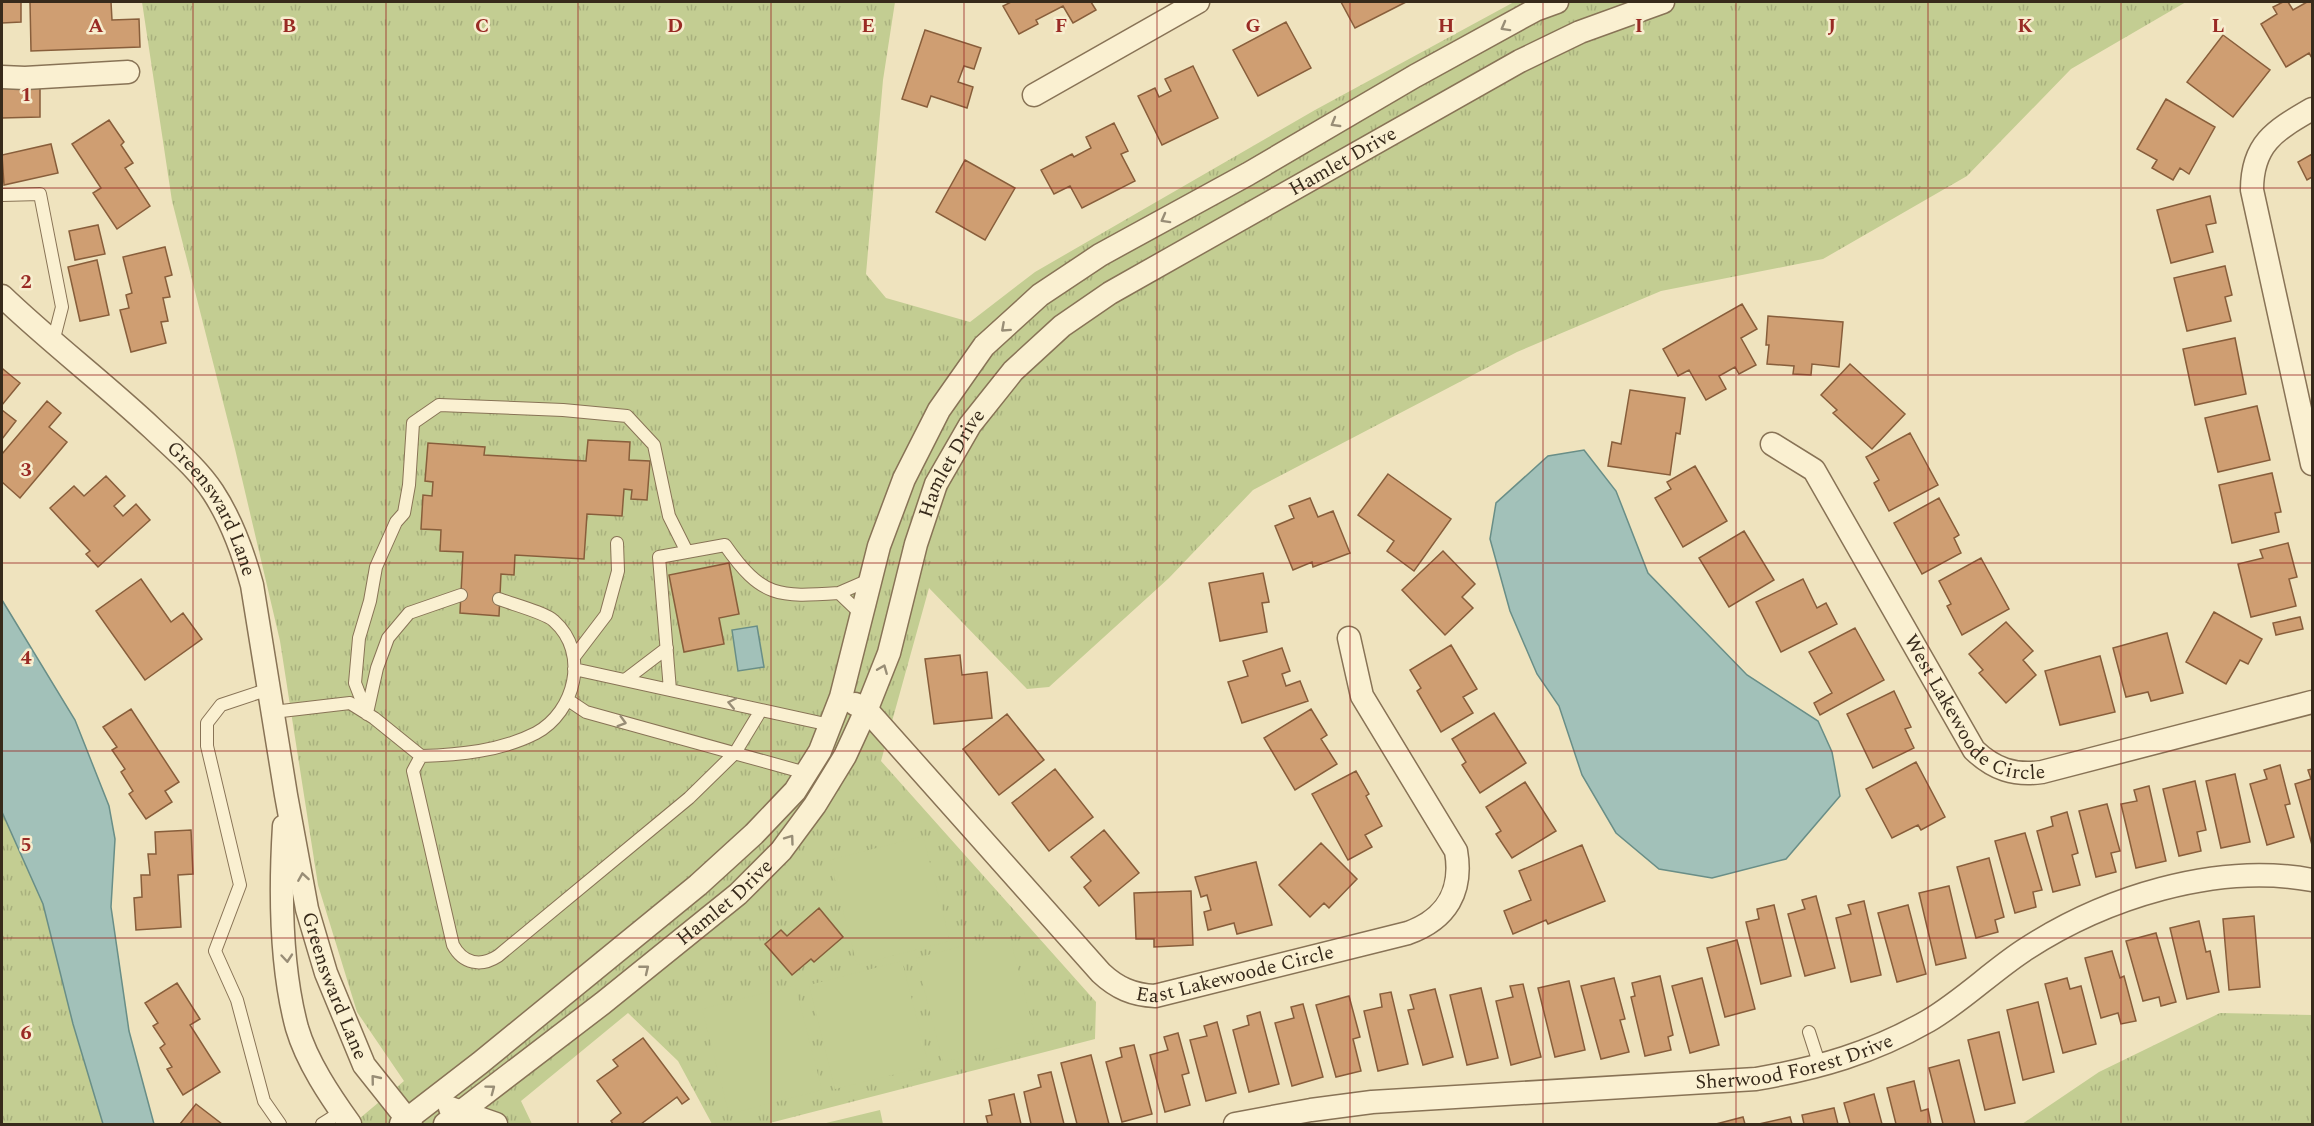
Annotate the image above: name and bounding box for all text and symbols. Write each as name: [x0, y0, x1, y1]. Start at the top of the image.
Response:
text: A: [88, 11, 104, 41]
text: B: [282, 11, 296, 41]
text: C: [475, 11, 489, 41]
text: D: [667, 11, 683, 41]
text: E: [861, 11, 875, 41]
text: F: [1055, 11, 1067, 41]
text: G: [1245, 11, 1261, 41]
text: H: [1438, 11, 1454, 41]
text: I: [1635, 11, 1643, 41]
text: J: [1828, 11, 1836, 41]
text: K: [2017, 11, 2033, 41]
text: L: [2212, 11, 2224, 41]
one-way arrow: [1500, 20, 1511, 31]
text: 1: [20, 80, 32, 110]
one-way arrow: [1331, 116, 1341, 127]
street label: Hamlet Drive: [1283, 119, 1402, 204]
one-way arrow: [1161, 212, 1172, 223]
text: 2: [20, 267, 32, 297]
one-way arrow: [1001, 321, 1011, 332]
street label: Hamlet Drive: [911, 402, 992, 521]
street label: Greensward Lane: [159, 434, 264, 580]
text: 3: [20, 455, 32, 485]
street label: West Lakewoode Circle: [1896, 629, 2047, 788]
text: 4: [20, 643, 32, 673]
one-way arrow: [876, 664, 888, 675]
one-way arrow: [727, 698, 737, 711]
one-way arrow: [616, 715, 627, 727]
text: 5: [20, 830, 32, 860]
one-way arrow: [782, 835, 793, 846]
street label: Hamlet Drive: [670, 852, 780, 953]
one-way arrow: [297, 872, 309, 881]
street label: Greensward Lane: [294, 908, 375, 1064]
street label: East Lakewoode Circle: [1133, 937, 1337, 1011]
one-way arrow: [280, 954, 293, 963]
one-way arrow: [638, 966, 649, 977]
text: 6: [20, 1018, 32, 1048]
street label: Sherwood Forest Drive: [1694, 1026, 1898, 1098]
one-way arrow: [371, 1074, 382, 1085]
one-way arrow: [484, 1085, 495, 1096]

